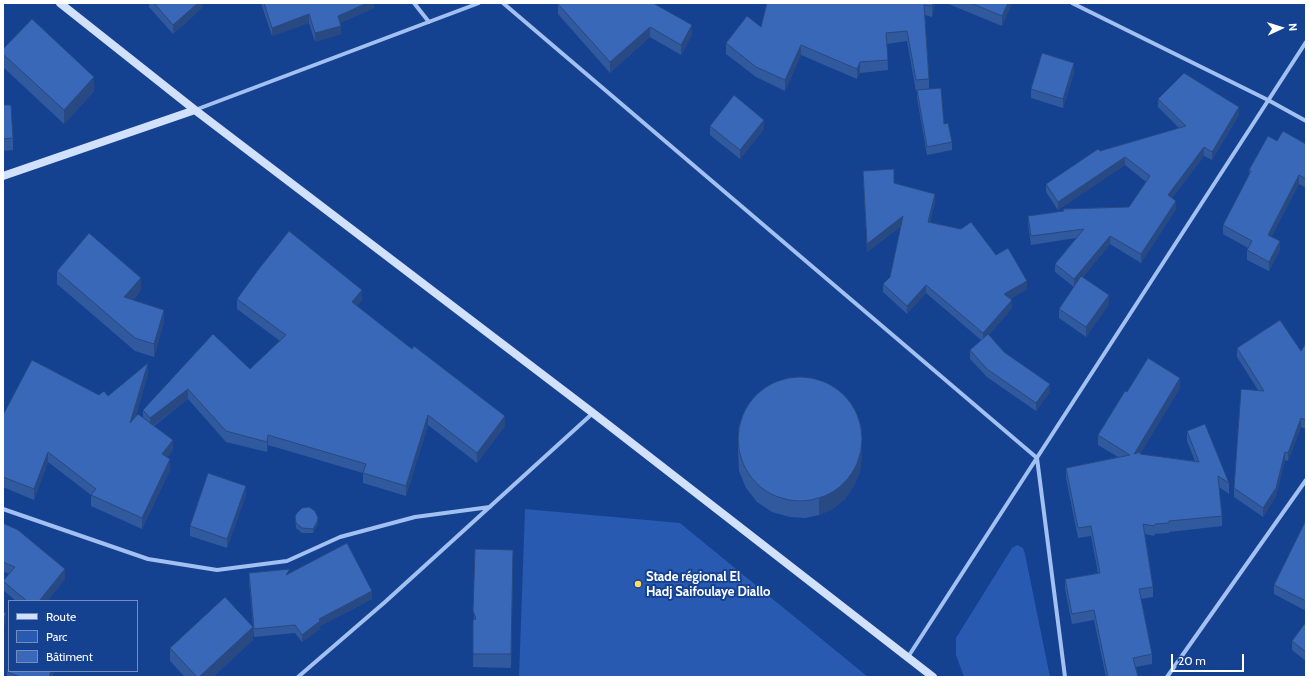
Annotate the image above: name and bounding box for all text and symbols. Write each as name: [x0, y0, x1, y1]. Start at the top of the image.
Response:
north arrow: [1261, 8, 1301, 48]
text: N: [1286, 23, 1300, 32]
place label: Stade régional El Hadj Saifoulaye Diallo: [646, 569, 770, 600]
marker: Stade régional El Hadj Saifoulaye Diallo: [633, 579, 643, 589]
legend: [8, 600, 138, 672]
text: Route: [46, 609, 76, 624]
text: Parc: [46, 629, 68, 644]
scale bar: [1173, 646, 1246, 672]
text: Bâtiment: [46, 649, 93, 664]
text: 20 m: [1178, 653, 1206, 668]

